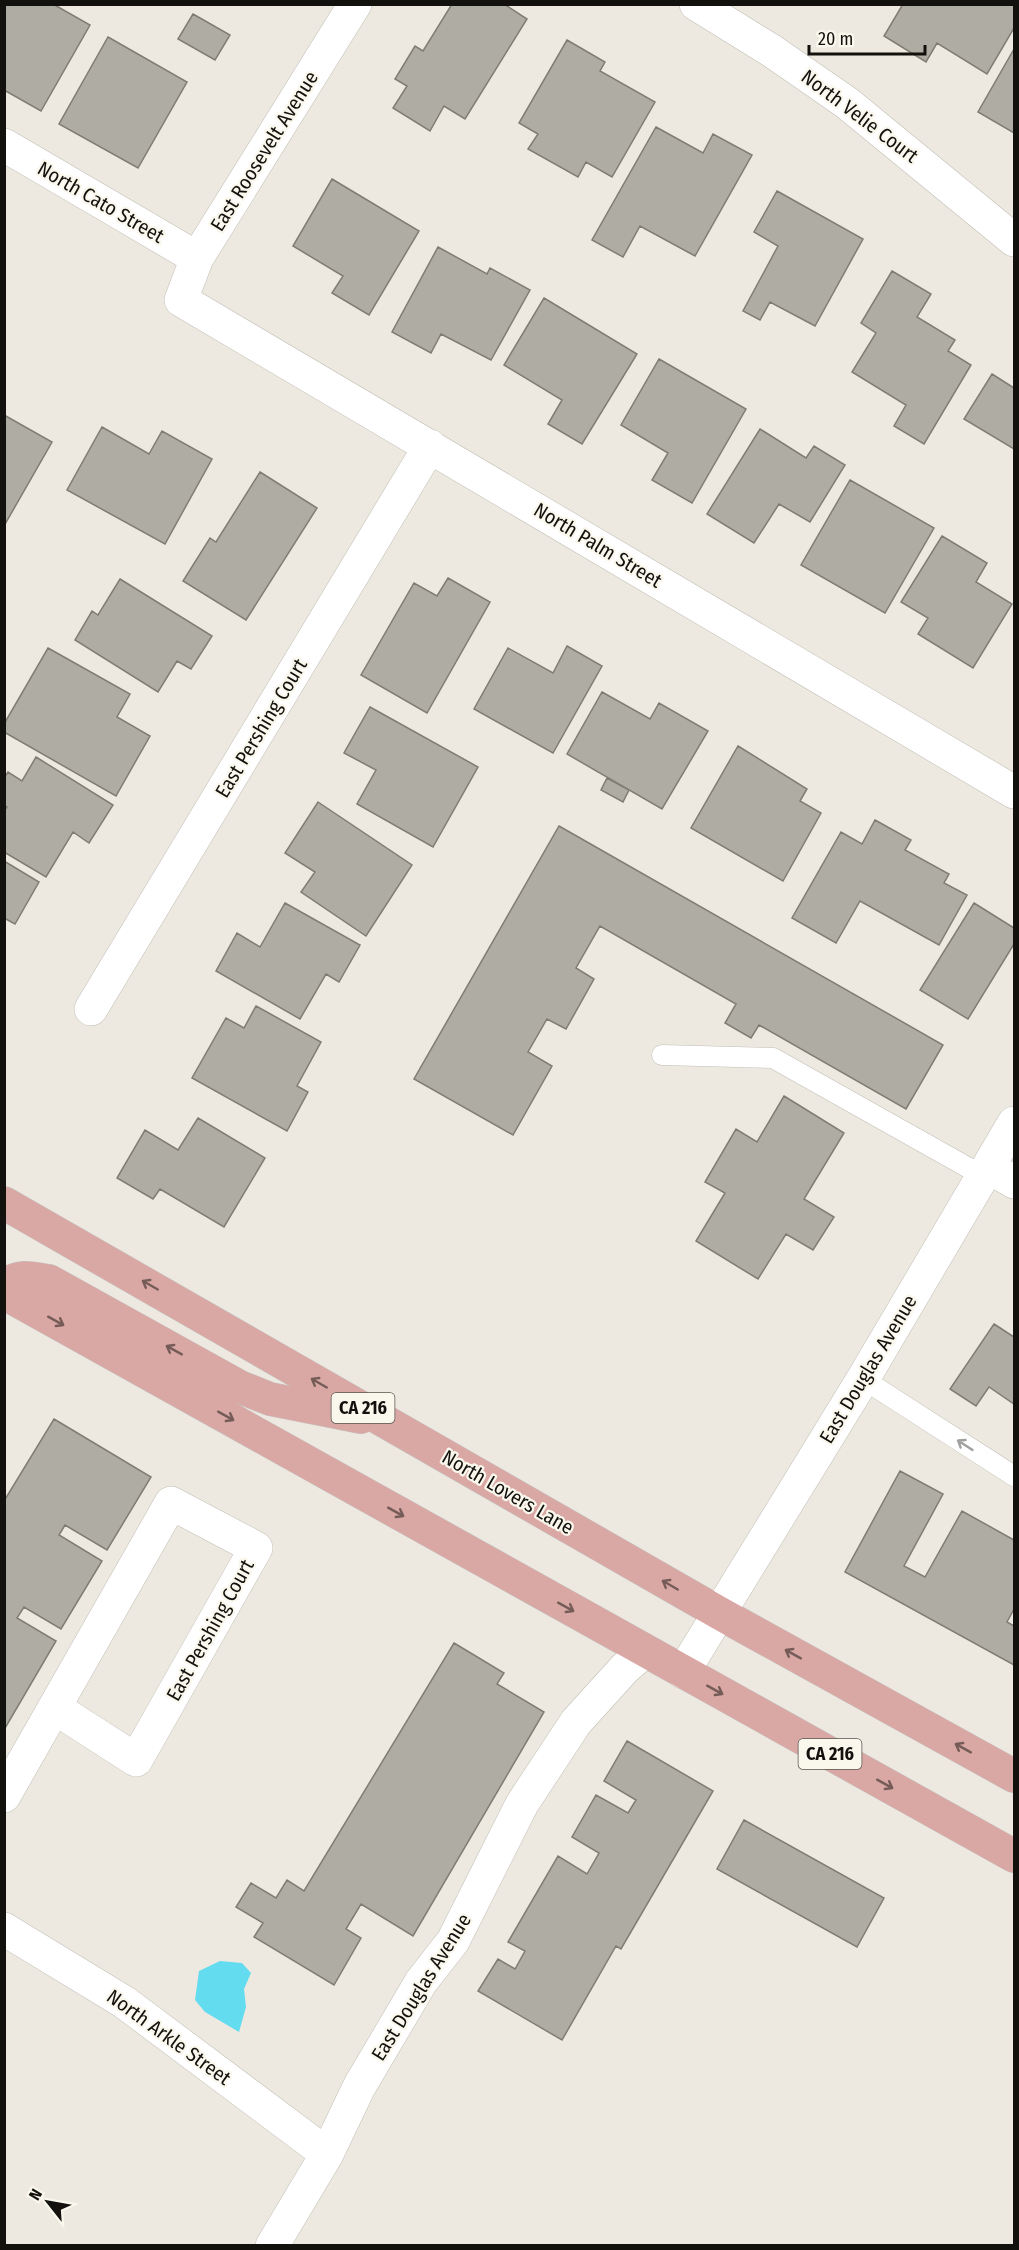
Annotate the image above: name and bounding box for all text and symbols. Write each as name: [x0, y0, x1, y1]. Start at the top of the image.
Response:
scale bar: [809, 18, 924, 56]
text: 20 m: [818, 28, 853, 50]
street label: North Velie Court: [797, 64, 924, 168]
street label: East Roosevelt Avenue: [205, 67, 323, 235]
street label: North Cato Street: [34, 156, 169, 248]
street label: North Palm Street: [530, 497, 667, 593]
street label: East Pershing Court: [210, 654, 312, 802]
one-way arrow: [142, 1279, 159, 1291]
street label: East Douglas Avenue: [814, 1290, 922, 1448]
one-way arrow: [46, 1316, 64, 1327]
one-way arrow: [166, 1344, 183, 1356]
one-way arrow: [311, 1376, 328, 1388]
road number: CA 216: [332, 1393, 394, 1423]
one-way arrow: [217, 1410, 234, 1422]
one-way arrow: [957, 1439, 974, 1451]
street label: North Lovers Lane: [438, 1445, 578, 1539]
one-way arrow: [387, 1506, 404, 1518]
street label: East Pershing Court: [161, 1555, 259, 1705]
one-way arrow: [662, 1578, 679, 1590]
one-way arrow: [557, 1601, 574, 1613]
one-way arrow: [784, 1647, 801, 1659]
one-way arrow: [705, 1685, 723, 1696]
road number: CA 216: [798, 1739, 862, 1769]
one-way arrow: [955, 1742, 972, 1754]
one-way arrow: [876, 1778, 893, 1790]
street label: East Douglas Avenue: [366, 1909, 476, 2065]
street label: North Arkle Street: [102, 1984, 236, 2090]
north arrow: [18, 2172, 78, 2232]
text: N: [25, 2186, 46, 2204]

